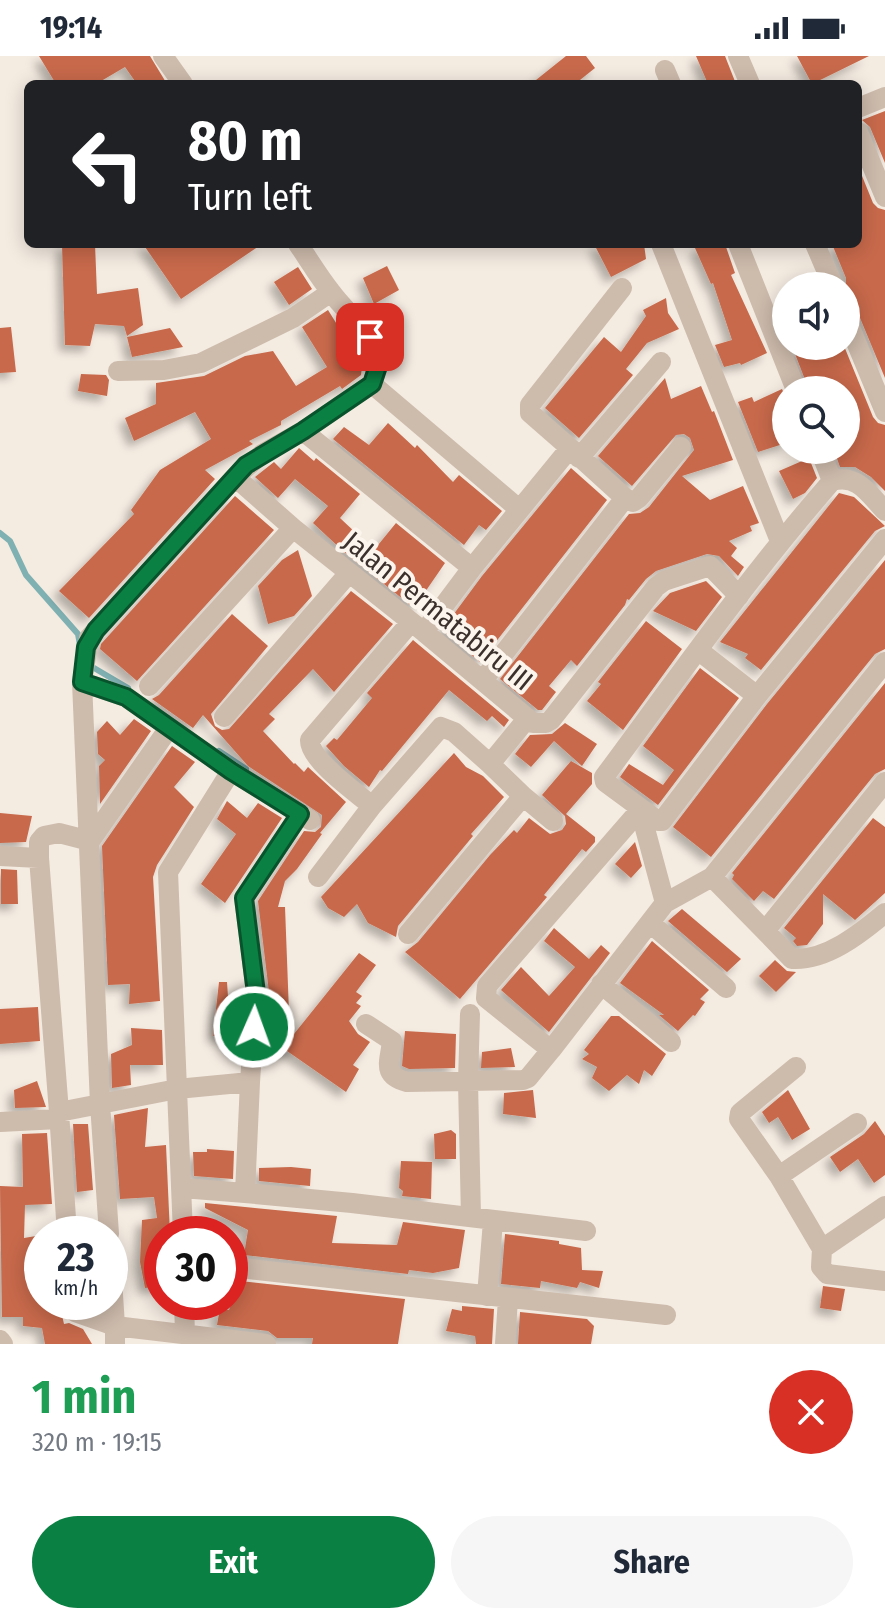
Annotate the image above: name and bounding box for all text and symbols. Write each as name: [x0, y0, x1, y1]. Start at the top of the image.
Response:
text: 19:14: [40, 10, 102, 46]
text: 80 m: [188, 108, 303, 175]
icon: left: [56, 112, 160, 216]
text: Turn left: [188, 176, 312, 220]
map controls: [772, 272, 860, 464]
button: sound: [772, 272, 860, 360]
pin: [336, 303, 404, 371]
icon: arrive: [348, 315, 392, 359]
button: search: [772, 376, 860, 464]
street label: Jalan Permatabiru III: [337, 525, 539, 697]
position arrow: [212, 985, 296, 1069]
speed limit sign: 30: [144, 1216, 248, 1320]
text: 23: [57, 1234, 95, 1282]
text: km/h: [54, 1276, 98, 1300]
text: 1 min: [32, 1368, 137, 1426]
button: close: [769, 1370, 853, 1454]
text: 320 m · 19:15: [32, 1427, 162, 1458]
button: Exit: [32, 1516, 435, 1608]
button: Share: [451, 1516, 853, 1608]

